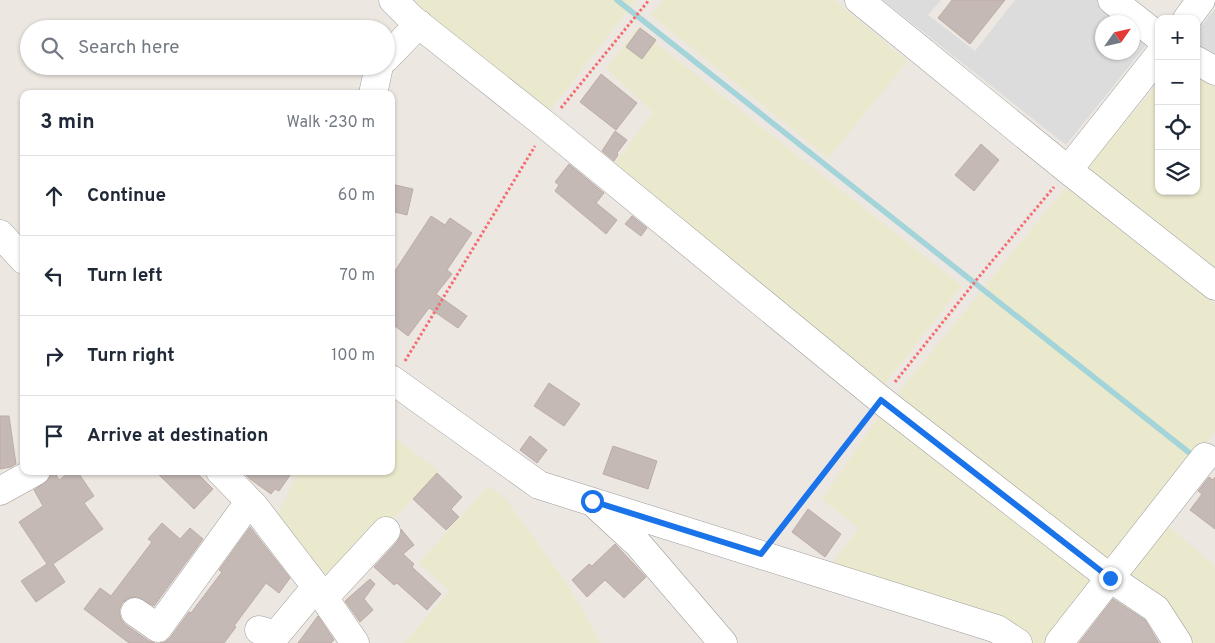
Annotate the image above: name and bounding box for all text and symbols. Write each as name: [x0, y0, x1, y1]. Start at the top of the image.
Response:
north arrow: [1095, 15, 1140, 60]
map controls: [1155, 15, 1200, 195]
button: +: [1155, 15, 1200, 60]
search box: [20, 20, 395, 75]
icon: search: [38, 34, 66, 62]
text: Search here: [78, 36, 180, 60]
button: −: [1155, 60, 1200, 105]
button: locate: [1155, 105, 1200, 150]
text: 3 min: [40, 109, 95, 136]
text: Walk · 230 m: [286, 113, 375, 133]
button: layers: [1155, 150, 1200, 195]
icon: ahead: [40, 182, 68, 210]
text: Continue: [87, 184, 166, 208]
text: 60 m: [338, 186, 375, 206]
icon: left: [40, 262, 68, 290]
text: Turn left: [87, 264, 163, 288]
text: 70 m: [340, 266, 375, 286]
icon: right: [40, 342, 68, 370]
text: Turn right: [87, 344, 175, 368]
text: 100 m: [331, 346, 375, 366]
icon: arrive: [40, 422, 68, 450]
text: Arrive at destination: [87, 424, 268, 448]
route start: [581, 490, 604, 513]
route end: [1099, 567, 1122, 590]

